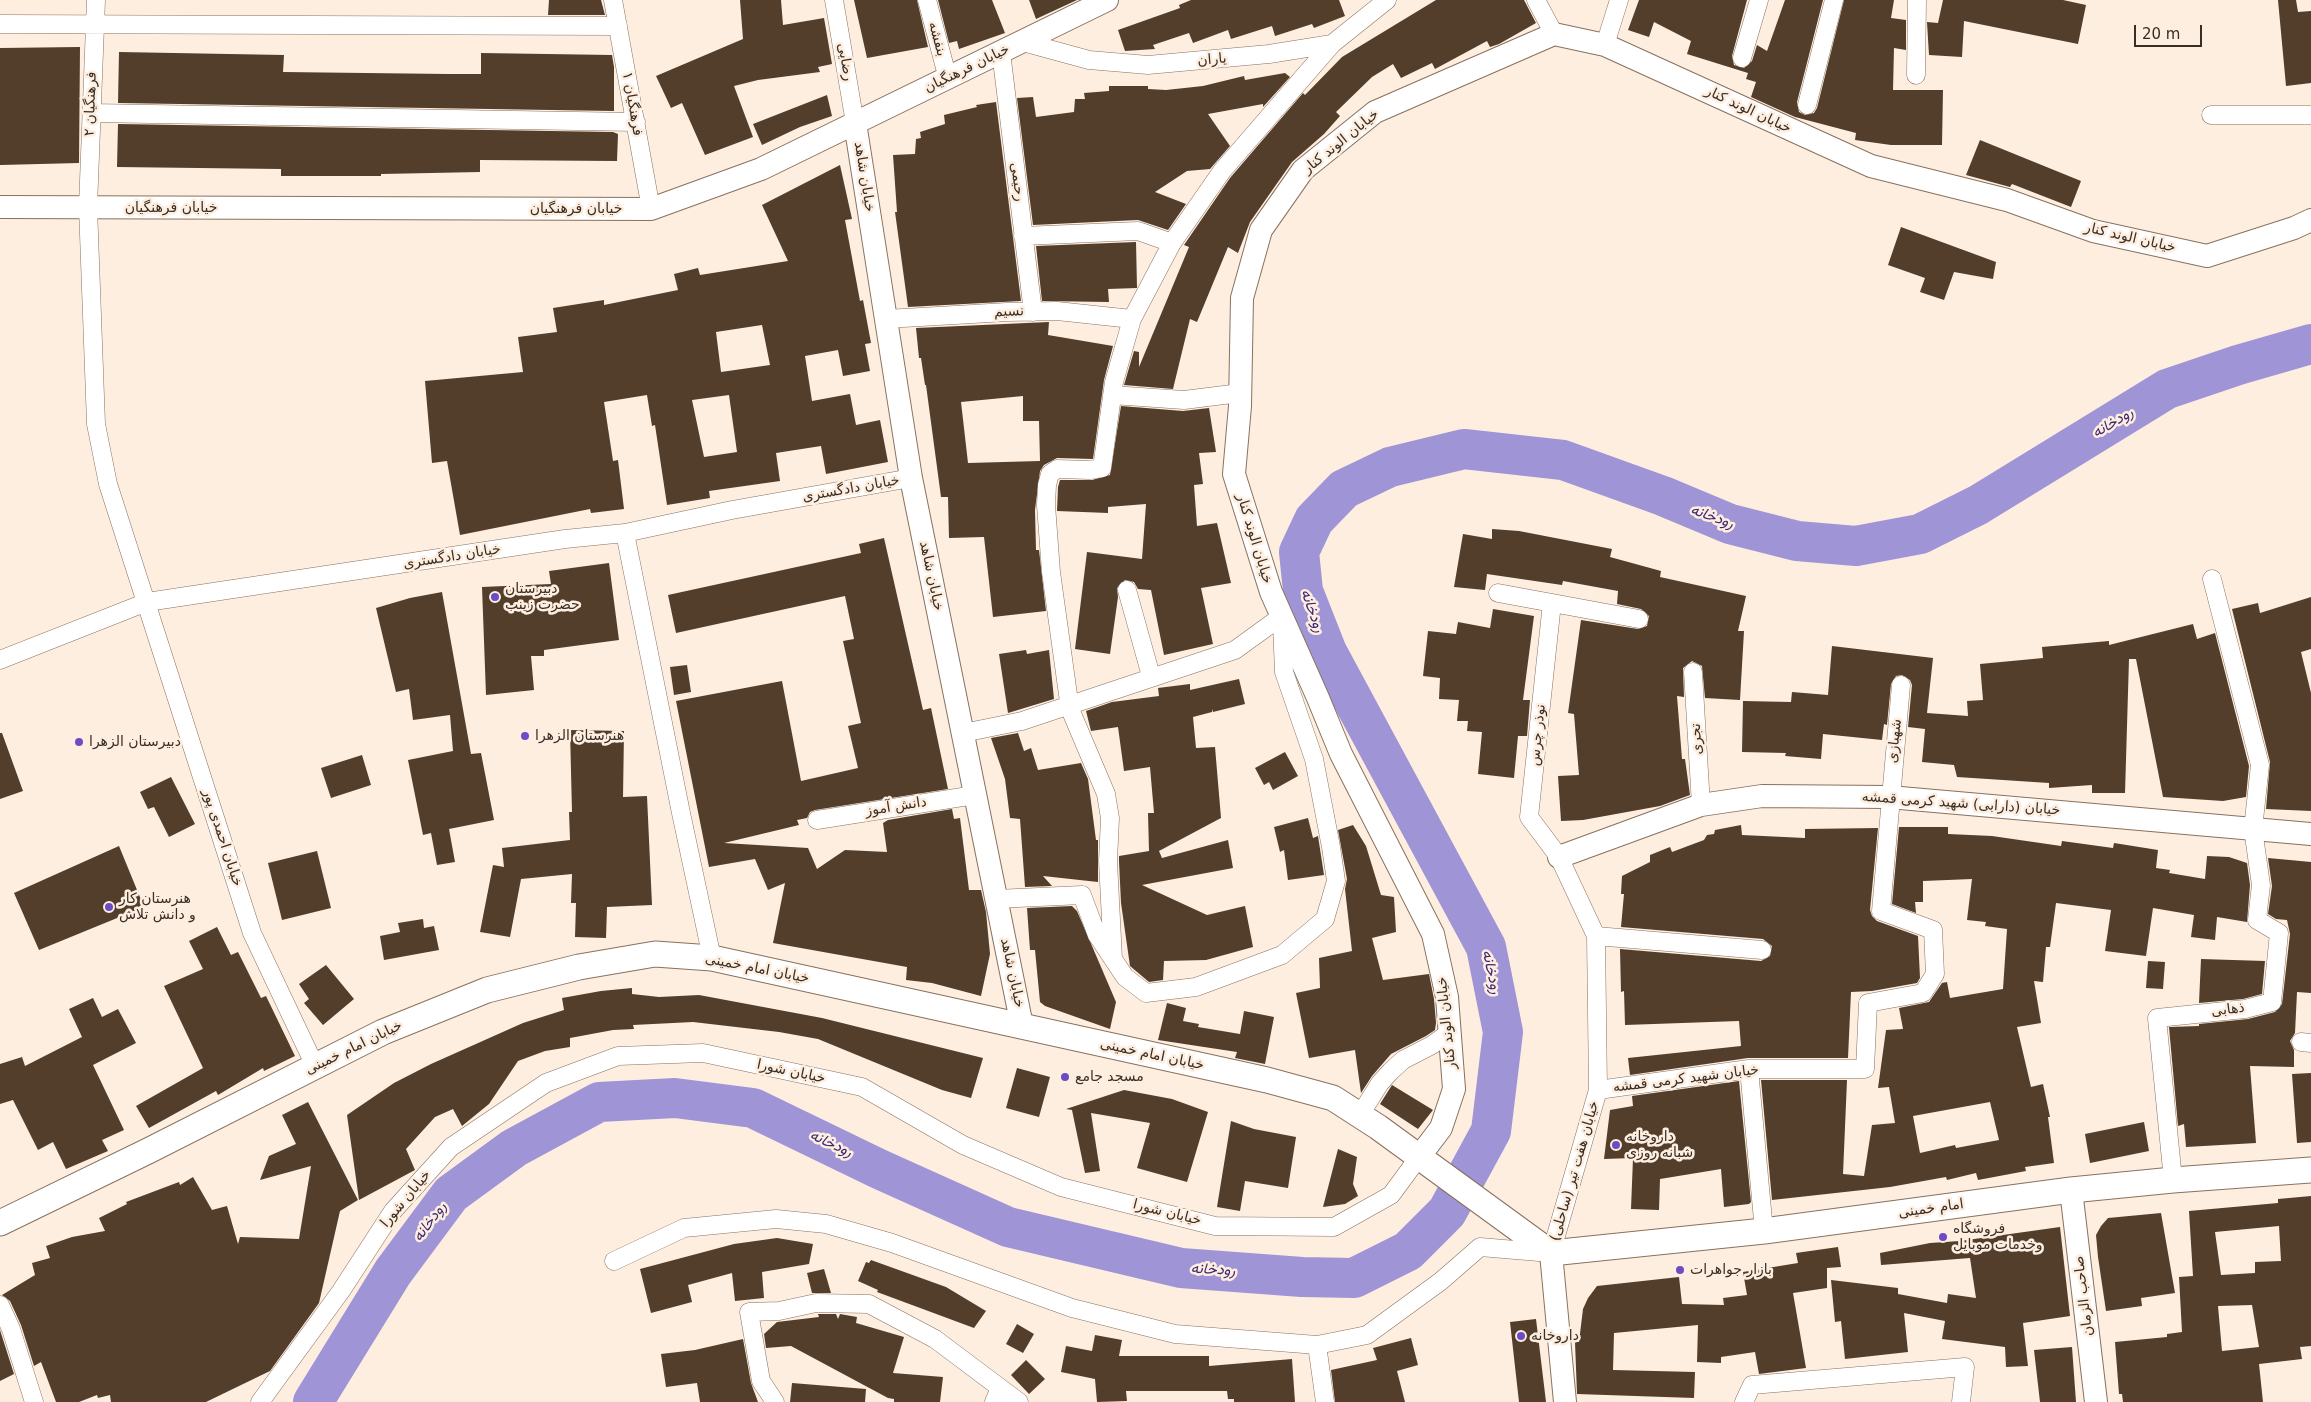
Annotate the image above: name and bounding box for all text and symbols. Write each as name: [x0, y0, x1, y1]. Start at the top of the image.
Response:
scale bar: [2136, 15, 2204, 47]
street label: بنفشه: [924, 20, 950, 58]
text: 20 m: [2142, 25, 2180, 43]
street label: خیابان فرهنگیان: [922, 41, 1012, 97]
street label: رضایی: [833, 42, 857, 82]
street label: یاران: [1197, 50, 1227, 70]
street label: فرهنگیان ۲: [81, 71, 101, 137]
street label: فرهنگیان ۱: [618, 71, 646, 137]
street label: خیابان الوند کنار: [1702, 83, 1794, 137]
street label: خیابان الوند کنار: [1300, 106, 1382, 178]
street label: خیابان شاهد: [850, 141, 878, 213]
street label: رحیمی: [1006, 161, 1028, 203]
street label: خیابان فرهنگیان: [125, 200, 217, 216]
street label: خیابان فرهنگیان: [530, 201, 622, 217]
street label: خیابان الوند کنار: [2083, 219, 2177, 257]
street label: نسیم: [994, 303, 1024, 321]
water label: رودخانه: [2089, 404, 2137, 442]
street label: خیابان دادگستری: [801, 472, 901, 506]
street label: خیابان الوند کنار: [1232, 492, 1276, 586]
water label: رودخانه: [1688, 501, 1736, 533]
street label: خیابان شاهد: [915, 540, 947, 612]
street label: خیابان دادگستری: [402, 541, 502, 573]
place label: دبیرستان حضرت زینب: [505, 581, 580, 614]
water label: رودخانه: [1296, 587, 1328, 635]
marker: دبیرستان حضرت زینب: [489, 591, 501, 603]
street label: نوذر چرس: [1526, 703, 1550, 767]
street label: شهبازی: [1884, 718, 1906, 764]
street label: تجری: [1688, 723, 1706, 755]
place label: هنرستان الزهرا: [535, 728, 624, 744]
marker: هنرستان الزهرا: [519, 730, 531, 742]
place label: دبیرستان الزهرا: [89, 734, 181, 750]
marker: دبیرستان الزهرا: [73, 736, 85, 748]
street label: خیابان احمدی پور: [198, 787, 246, 889]
street label: خیابان (دارابی) شهید کرمی قمشه: [1861, 789, 2061, 819]
street label: دانش آموز: [864, 794, 928, 820]
place label: هنرستان کار و دانش تلاش: [119, 891, 196, 924]
marker: هنرستان کار و دانش تلاش: [103, 901, 115, 913]
street label: خیابان شاهد: [996, 937, 1028, 1009]
water label: رودخانه: [1478, 948, 1504, 996]
street label: خیابان امام خمینی: [704, 951, 810, 987]
street label: خیابان الوند کنار: [1434, 976, 1460, 1070]
street label: ذهابی: [2210, 1000, 2246, 1020]
street label: خیابان امام خمینی: [303, 1017, 405, 1079]
street label: خیابان امام خمینی: [1099, 1036, 1205, 1074]
street label: خیابان شورا: [755, 1057, 827, 1087]
street label: خیابان شهید کرمی قمشه: [1612, 1062, 1760, 1096]
place label: مسجد جامع: [1075, 1069, 1144, 1085]
marker: مسجد جامع: [1059, 1071, 1071, 1083]
street label: خیابان هفت تیر (ساحلی): [1547, 1099, 1603, 1243]
water label: رودخانه: [807, 1126, 855, 1162]
place label: داروخانه شبانه روزی: [1626, 1129, 1693, 1162]
marker: داروخانه شبانه روزی: [1610, 1139, 1622, 1151]
street label: خیابان شورا: [377, 1167, 435, 1231]
street label: خیابان شورا: [1131, 1196, 1203, 1230]
street label: امام خمینی: [1897, 1196, 1965, 1222]
water label: رودخانه: [409, 1199, 451, 1245]
place label: فروشگاه وخدمات موبایل: [1953, 1221, 2043, 1254]
marker: فروشگاه وخدمات موبایل: [1937, 1231, 1949, 1243]
street label: صاحب الزمان: [2071, 1255, 2097, 1337]
water label: رودخانه: [1190, 1260, 1236, 1280]
place label: بازار جواهرات: [1690, 1262, 1772, 1278]
marker: بازار جواهرات: [1674, 1264, 1686, 1276]
place label: داروخانه: [1531, 1328, 1579, 1344]
marker: داروخانه: [1515, 1330, 1527, 1342]

